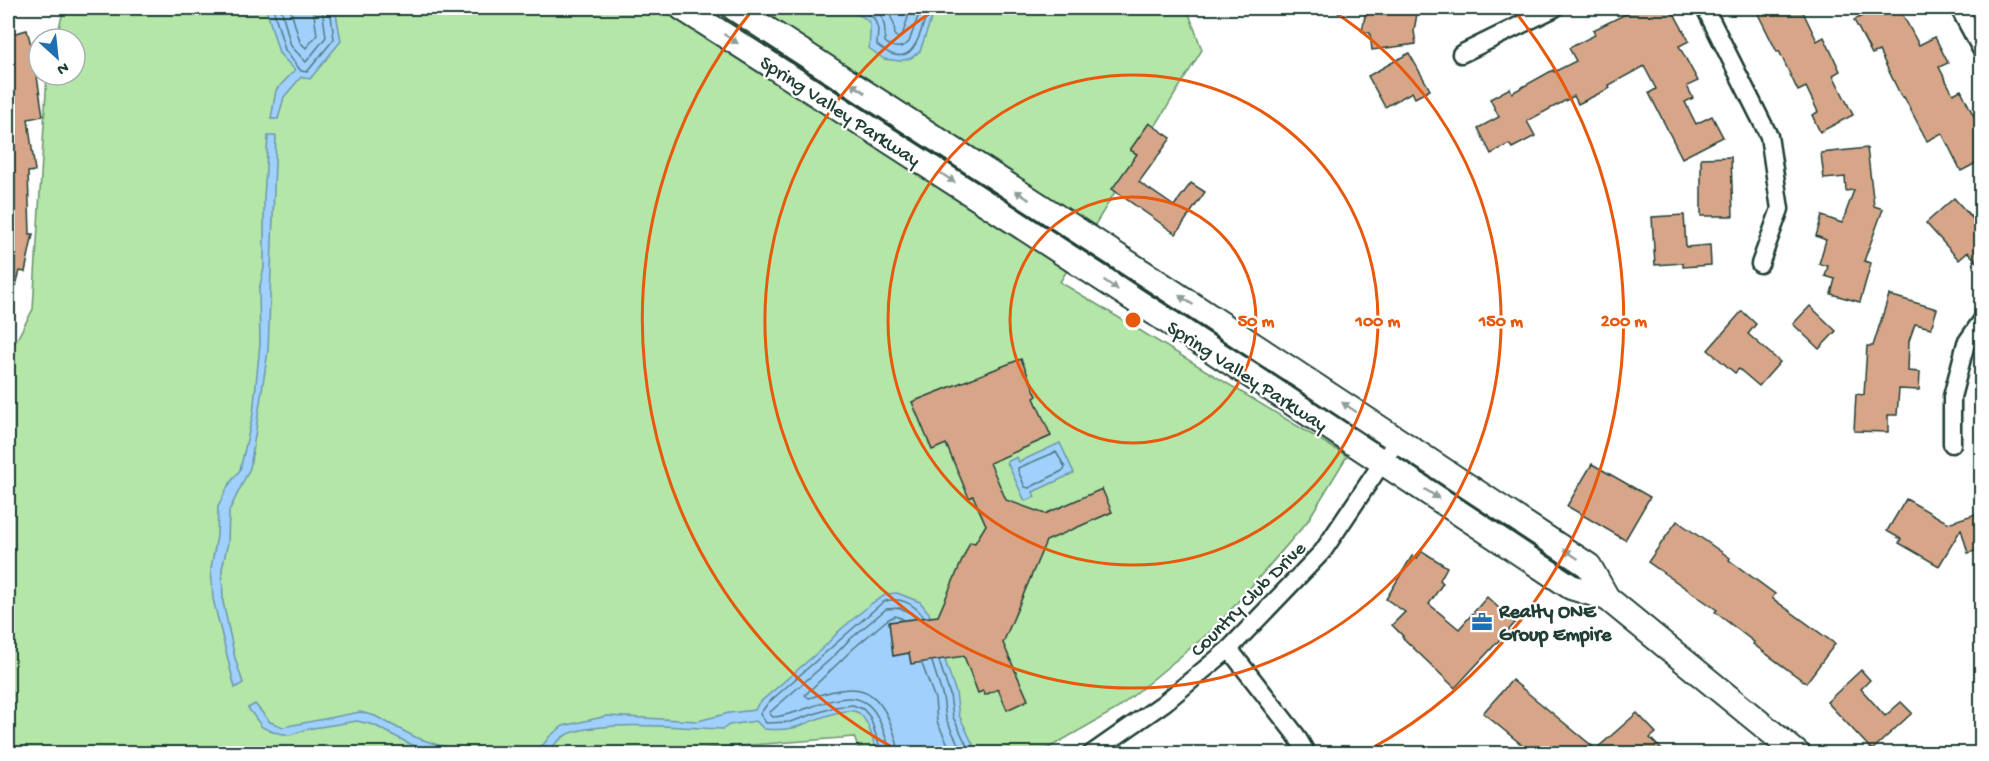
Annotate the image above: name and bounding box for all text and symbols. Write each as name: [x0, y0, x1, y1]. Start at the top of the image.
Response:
north arrow: [27, 27, 87, 87]
one-way arrow: [723, 33, 739, 44]
street label: Spring Valley Parkway: [755, 52, 924, 173]
text: N: [53, 56, 71, 78]
one-way arrow: [850, 83, 866, 94]
one-way arrow: [940, 173, 956, 184]
one-way arrow: [1014, 189, 1030, 201]
one-way arrow: [1103, 279, 1119, 291]
one-way arrow: [1178, 294, 1194, 306]
centre of rings: [1123, 310, 1143, 330]
text: 50 m: [1238, 312, 1275, 333]
text: 100 m: [1355, 312, 1401, 333]
text: 150 m: [1478, 312, 1523, 333]
text: 200 m: [1601, 312, 1647, 333]
street label: Spring Valley Parkway: [1162, 317, 1331, 438]
one-way arrow: [1341, 402, 1357, 413]
one-way arrow: [1423, 488, 1439, 500]
street label: Country Club Drive: [1187, 538, 1312, 663]
one-way arrow: [1562, 548, 1579, 559]
place label: Realty ONE Group Empire: [1498, 602, 1612, 648]
office icon: Realty ONE Group Empire: [1470, 610, 1494, 634]

